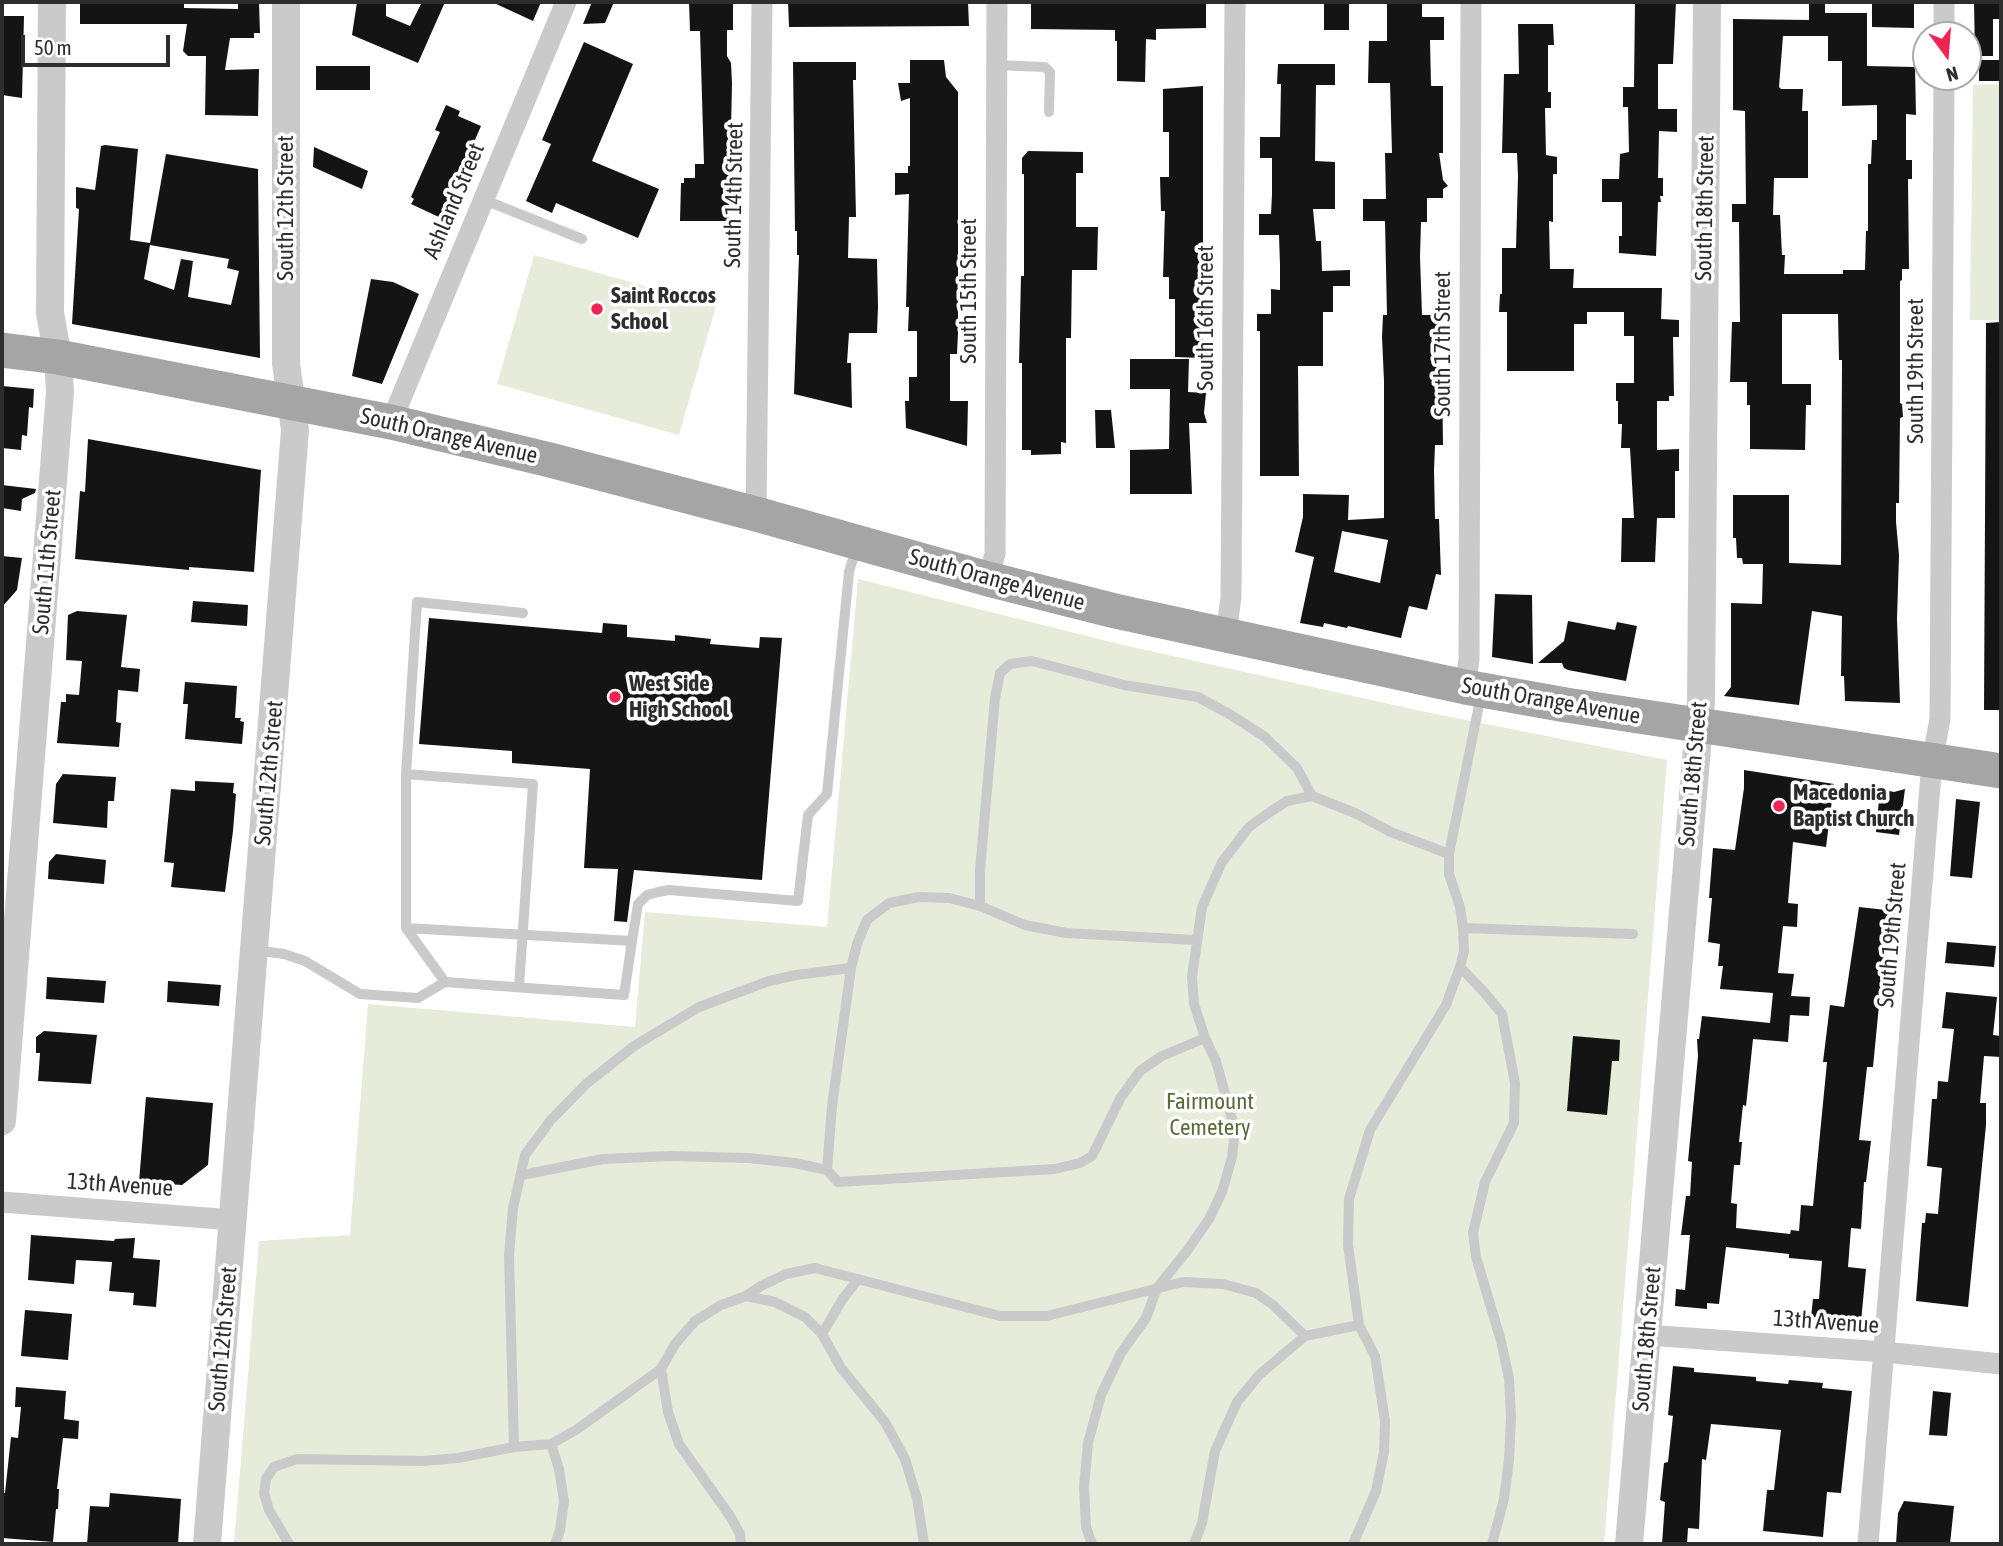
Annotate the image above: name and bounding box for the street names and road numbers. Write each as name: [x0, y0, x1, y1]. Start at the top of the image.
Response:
street label: South 14th Street: [719, 122, 749, 268]
street label: South 12th Street: [272, 135, 300, 281]
street label: South 18th Street: [1690, 135, 1720, 281]
street label: Ashland Street: [417, 139, 491, 263]
street label: South 15th Street: [955, 218, 983, 364]
street label: South 16th Street: [1192, 245, 1220, 391]
street label: South 17th Street: [1429, 271, 1457, 417]
street label: South 19th Street: [1902, 298, 1930, 444]
street label: South Orange Avenue: [358, 402, 540, 470]
street label: South 11th Street: [27, 488, 67, 636]
street label: South Orange Avenue: [906, 543, 1088, 617]
street label: South Orange Avenue: [1460, 672, 1642, 730]
street label: South 12th Street: [249, 699, 289, 847]
street label: South 18th Street: [1673, 700, 1713, 848]
street label: South 19th Street: [1872, 861, 1912, 1009]
street label: 13th Avenue: [66, 1168, 174, 1202]
street label: South 12th Street: [203, 1265, 243, 1413]
street label: South 18th Street: [1627, 1265, 1667, 1413]
street label: 13th Avenue: [1772, 1305, 1880, 1339]

